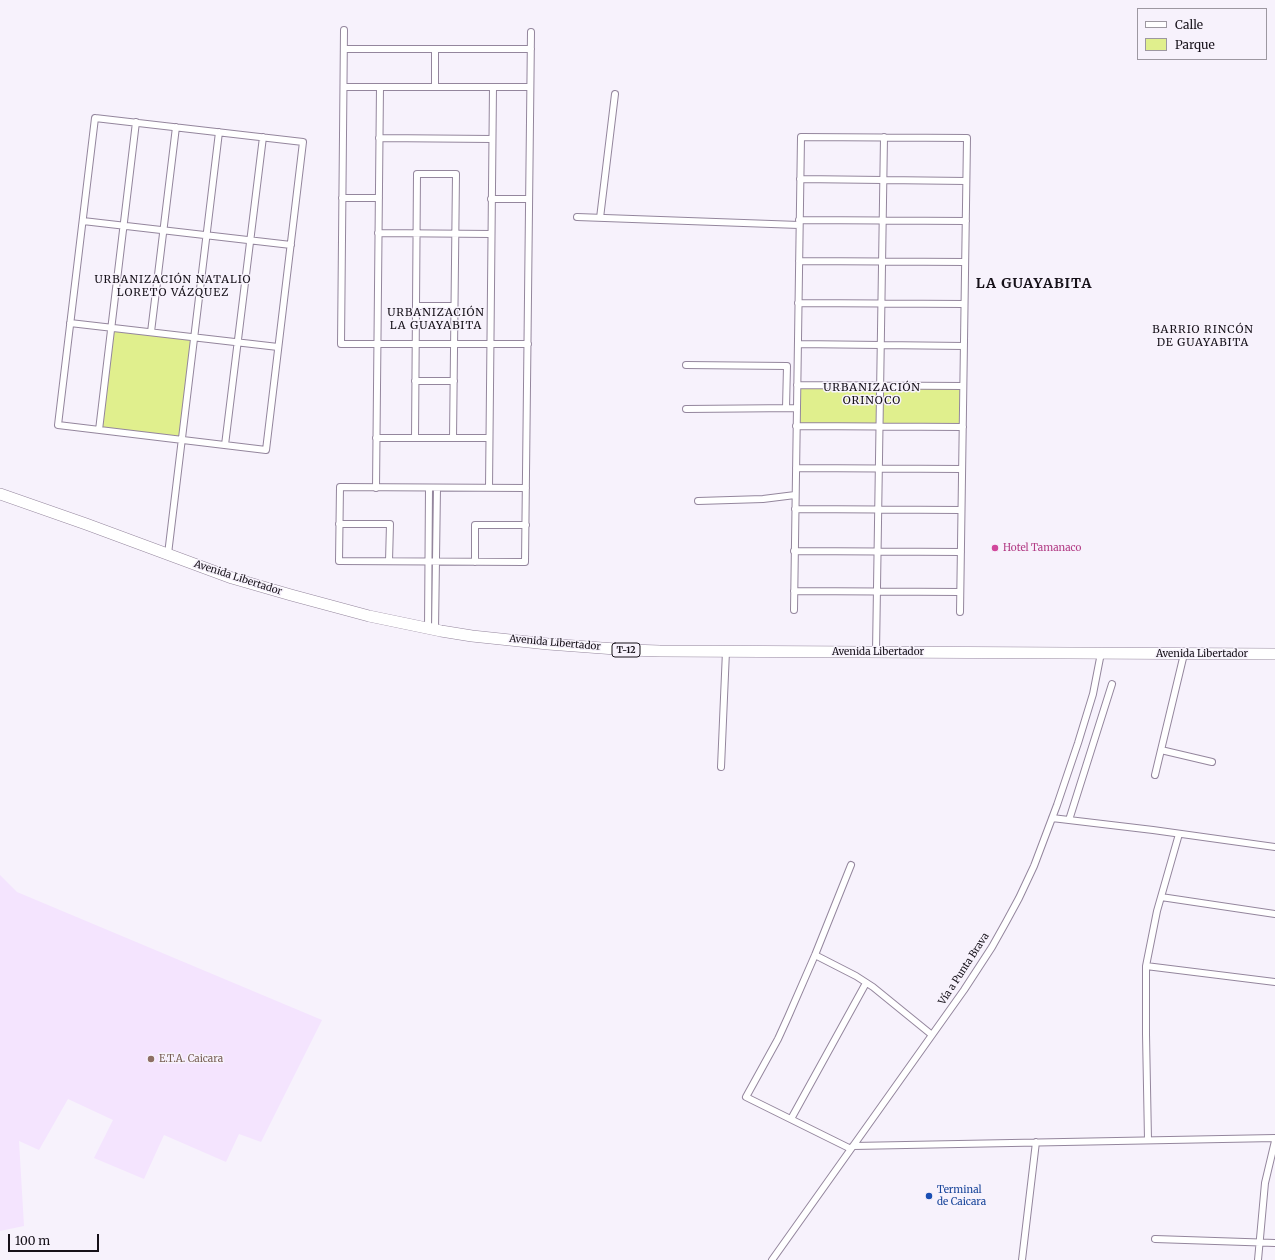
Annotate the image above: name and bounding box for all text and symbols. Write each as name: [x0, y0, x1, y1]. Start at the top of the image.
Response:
legend: [1137, 8, 1267, 60]
text: Calle: [1175, 17, 1203, 32]
text: Parque: [1175, 37, 1215, 52]
district label: URBANIZACIÓN NATALIO LORETO VÁZQUEZ: [94, 273, 252, 299]
district label: LA GUAYABITA: [976, 276, 1092, 292]
district label: URBANIZACIÓN LA GUAYABITA: [387, 306, 485, 332]
district label: BARRIO RINCÓN DE GUAYABITA: [1152, 323, 1254, 349]
district label: URBANIZACIÓN ORINOCO: [823, 381, 921, 407]
place label: Hotel Tamanaco: [1003, 542, 1081, 554]
marker: Hotel Tamanaco: [990, 543, 1000, 553]
street label: Avenida Libertador: [192, 558, 284, 598]
street label: Avenida Libertador: [509, 633, 601, 653]
road number: T-12: [612, 643, 640, 657]
street label: Avenida Libertador: [832, 646, 924, 658]
street label: Avenida Libertador: [1156, 648, 1248, 660]
street label: Vía a Punta Brava: [936, 931, 992, 1007]
place label: E.T.A. Caicara: [159, 1053, 223, 1065]
marker: E.T.A. Caicara: [146, 1054, 156, 1064]
place label: Terminal de Caicara: [937, 1184, 986, 1208]
marker: Terminal de Caicara: [924, 1191, 934, 1201]
scale bar: [10, 1226, 101, 1252]
text: 100 m: [15, 1233, 50, 1248]

